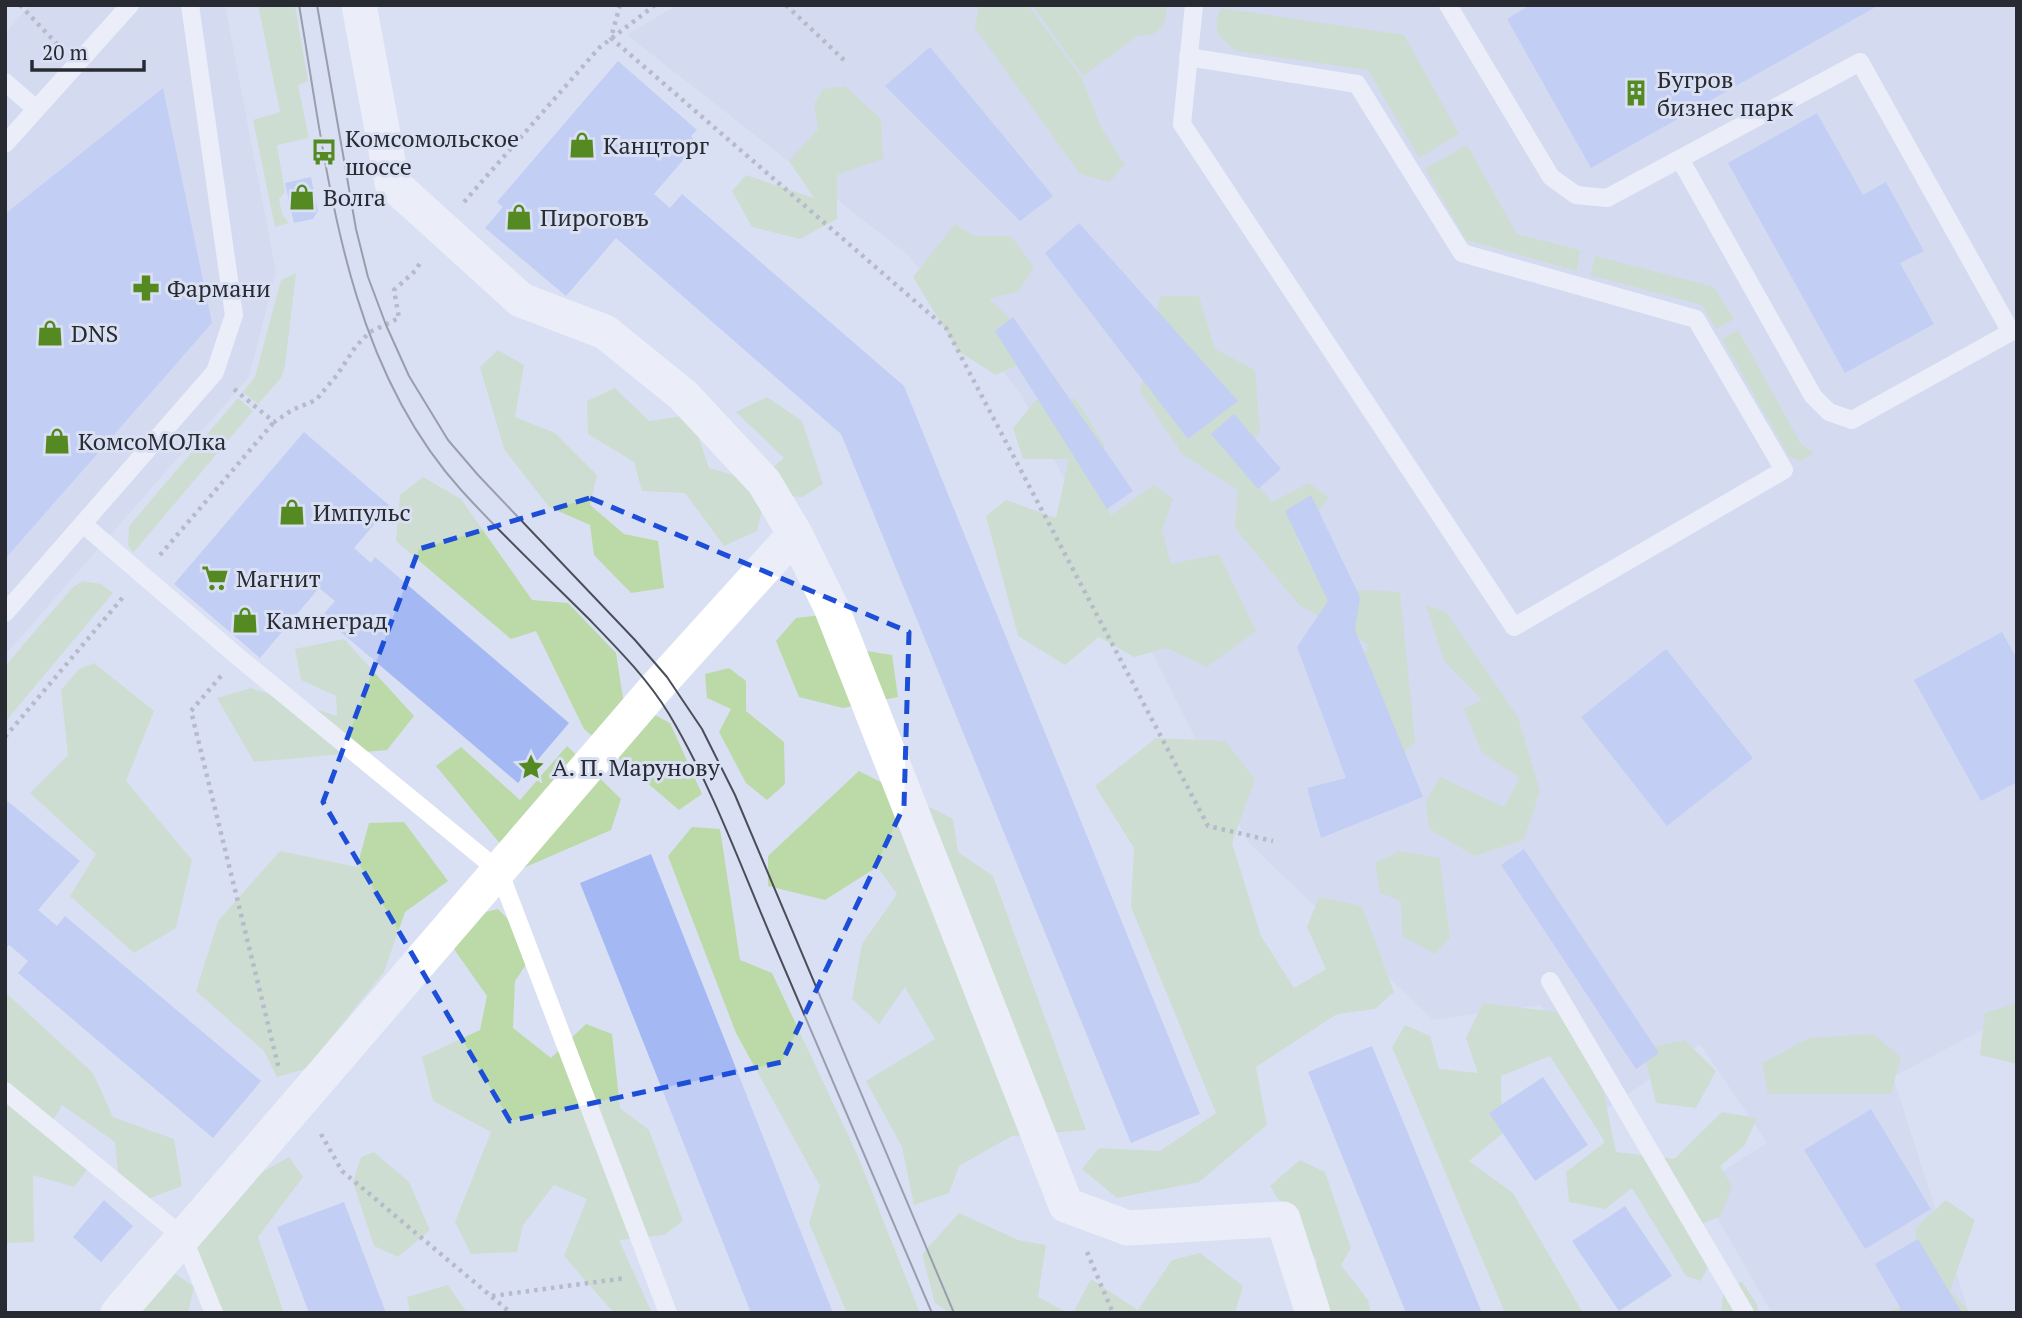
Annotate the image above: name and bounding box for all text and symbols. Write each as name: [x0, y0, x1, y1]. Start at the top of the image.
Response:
scale bar: [32, 28, 144, 72]
text: 20 m: [42, 38, 88, 66]
place label: Бугров бизнес парк: [1657, 63, 1793, 123]
building icon: Бугров бизнес парк: [1621, 78, 1651, 108]
place label: Комсомольское шоссе: [345, 122, 519, 182]
place label: Канцторг: [603, 129, 709, 161]
shop icon: Канцторг: [567, 130, 597, 160]
bus stop icon: Комсомольское шоссе: [309, 137, 339, 167]
place label: Волга: [323, 181, 386, 213]
shop icon: Волга: [287, 182, 317, 212]
place label: Пироговъ: [540, 201, 649, 233]
shop icon: Пироговъ: [504, 202, 534, 232]
place label: Фармани: [167, 272, 271, 304]
pharmacy icon: Фармани: [131, 273, 161, 303]
place label: DNS: [71, 317, 118, 349]
shop icon: DNS: [35, 318, 65, 348]
place label: КомсоМОЛка: [78, 425, 226, 457]
shop icon: КомсоМОЛка: [42, 426, 72, 456]
place label: Импульс: [313, 496, 411, 528]
shop icon: Импульс: [277, 497, 307, 527]
place label: Магнит: [236, 562, 321, 594]
supermarket icon: Магнит: [200, 563, 230, 593]
place label: Камнеград: [266, 604, 388, 636]
shop icon: Камнеград: [230, 605, 260, 635]
place label: А. П. Марунову: [552, 751, 721, 783]
place icon: А. П. Марунову: [516, 752, 546, 782]

